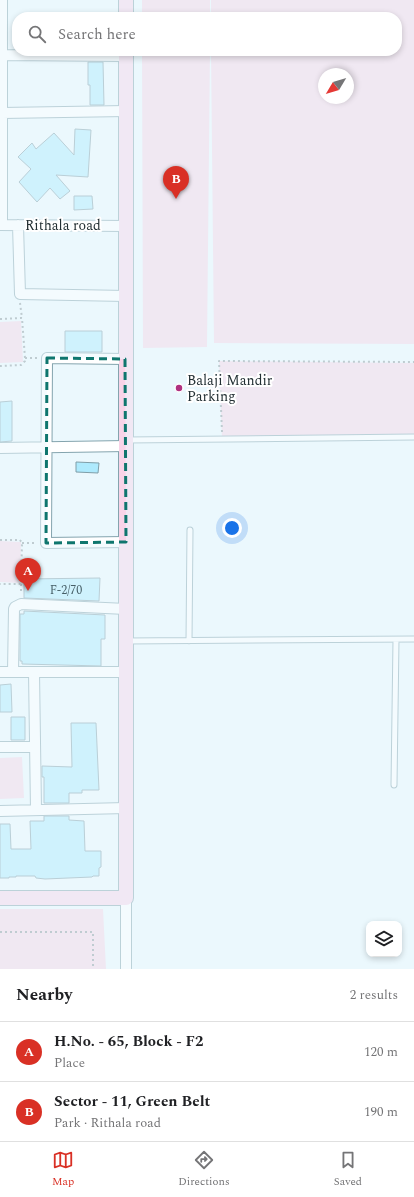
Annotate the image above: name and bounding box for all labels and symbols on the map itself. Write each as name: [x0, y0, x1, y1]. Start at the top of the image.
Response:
north arrow: [318, 68, 354, 104]
pin: B: [163, 166, 189, 199]
street label: Rithala road: [25, 215, 101, 236]
place label: Balaji Mandir Parking: [187, 370, 273, 407]
marker: Balaji Mandir Parking: [174, 383, 184, 393]
your location: [222, 518, 242, 538]
pin: A: [15, 558, 41, 591]
house number: F-2/70: [50, 581, 82, 600]

